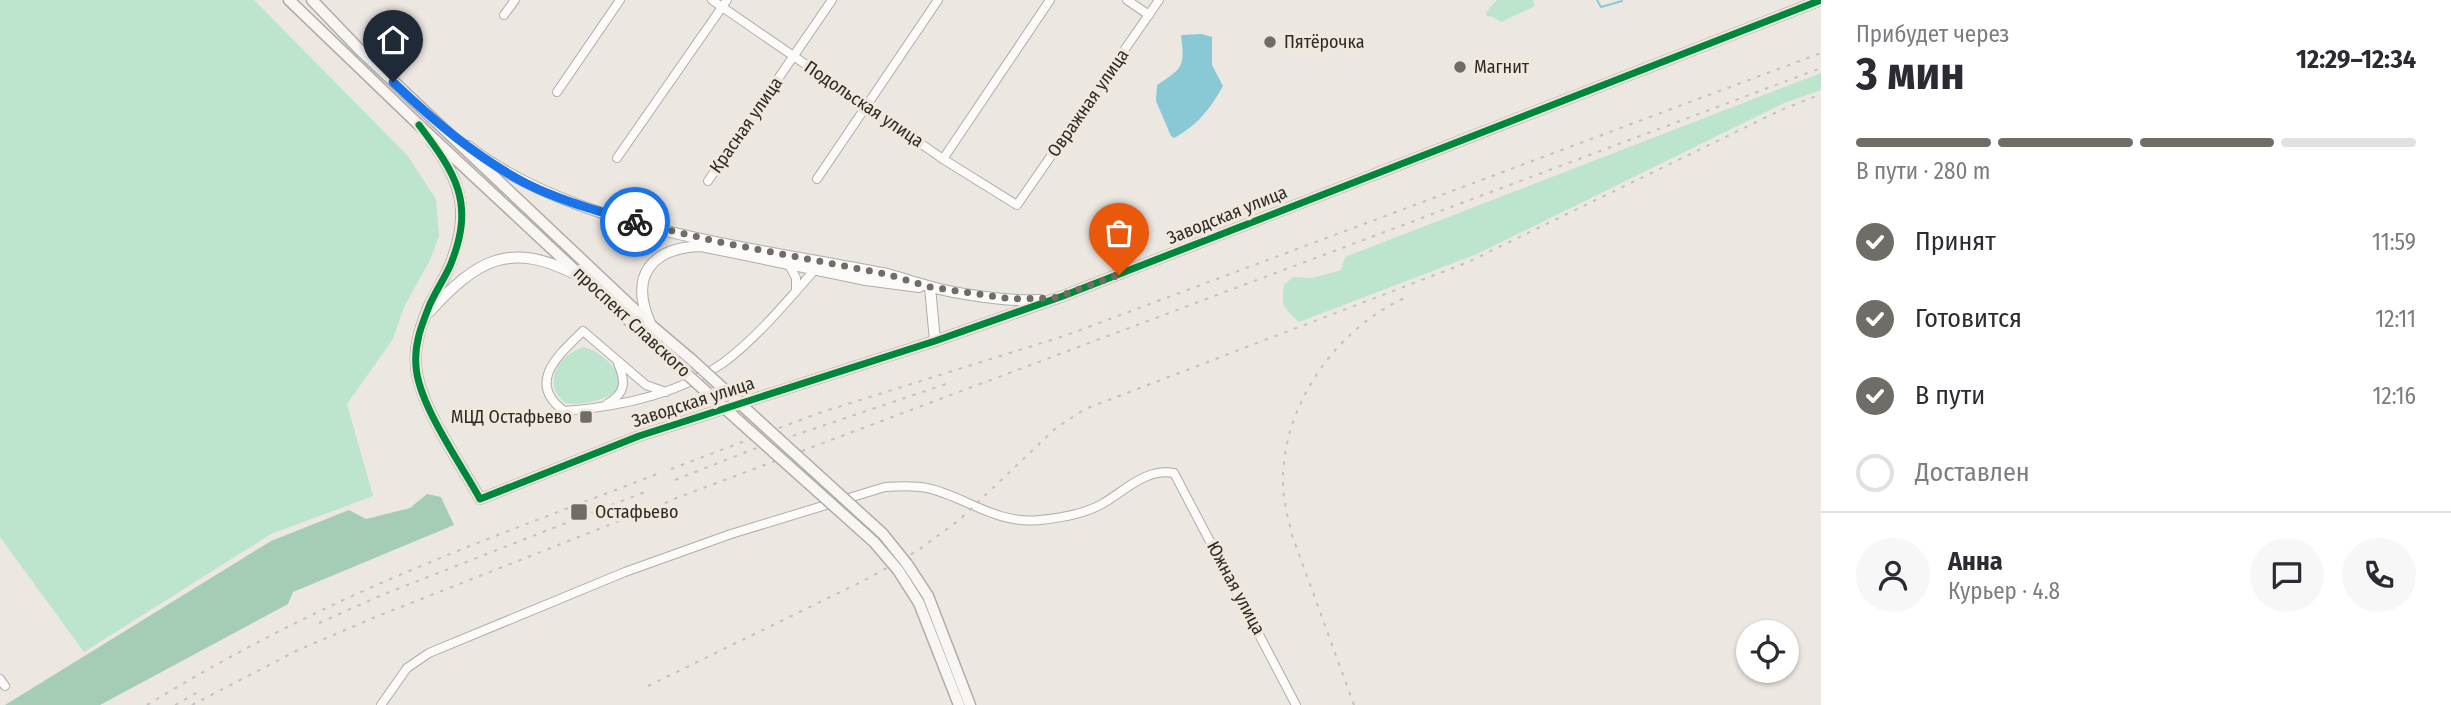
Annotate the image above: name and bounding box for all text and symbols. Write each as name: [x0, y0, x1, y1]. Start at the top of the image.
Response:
pin: [363, 10, 423, 82]
text: Прибудет через: [1856, 20, 2009, 48]
icon: home: [374, 21, 412, 59]
place label: Пятёрочка: [1284, 31, 1365, 53]
marker: Пятёрочка: [1262, 34, 1278, 50]
text: 12:29–12:34: [2296, 44, 2416, 75]
street label: Овражная улица: [1043, 45, 1133, 161]
text: 3 мин: [1856, 46, 1965, 101]
street label: Подольская улица: [800, 56, 928, 152]
place label: Магнит: [1474, 56, 1530, 78]
marker: Магнит: [1452, 59, 1468, 75]
street label: Красная улица: [705, 73, 787, 177]
text: В пути · 280 m: [1856, 157, 1991, 185]
street label: Заводская улица: [1164, 181, 1290, 249]
courier: [600, 187, 670, 257]
icon: bike: [616, 203, 654, 241]
pin: [1089, 203, 1149, 275]
icon: bag: [1100, 214, 1138, 252]
icon: check: [1856, 223, 1894, 261]
text: Принят: [1915, 226, 1996, 257]
text: 11:59: [2372, 228, 2416, 256]
street label: проспект Славского: [569, 262, 695, 382]
icon: check: [1856, 300, 1894, 338]
text: Готовится: [1915, 303, 2022, 334]
text: 12:11: [2375, 305, 2416, 333]
street label: Заводская улица: [629, 372, 757, 432]
icon: check: [1856, 377, 1894, 415]
text: В пути: [1915, 380, 1985, 411]
text: 12:16: [2373, 382, 2416, 410]
place label: МЦД Остафьево: [451, 406, 572, 428]
marker: МЦД Остафьево: [578, 409, 594, 425]
text: Доставлен: [1915, 457, 2030, 488]
place label: Остафьево: [595, 501, 678, 523]
marker: Остафьево: [569, 502, 589, 522]
street label: Южная улица: [1202, 537, 1270, 639]
button: person: [1856, 538, 1930, 612]
button: chat: [2250, 538, 2324, 612]
button: phone: [2342, 538, 2416, 612]
text: Анна: [1948, 546, 2003, 577]
text: Курьер · 4.8: [1948, 577, 2060, 605]
map controls: [1736, 620, 1799, 683]
button: locate: [1736, 620, 1799, 683]

